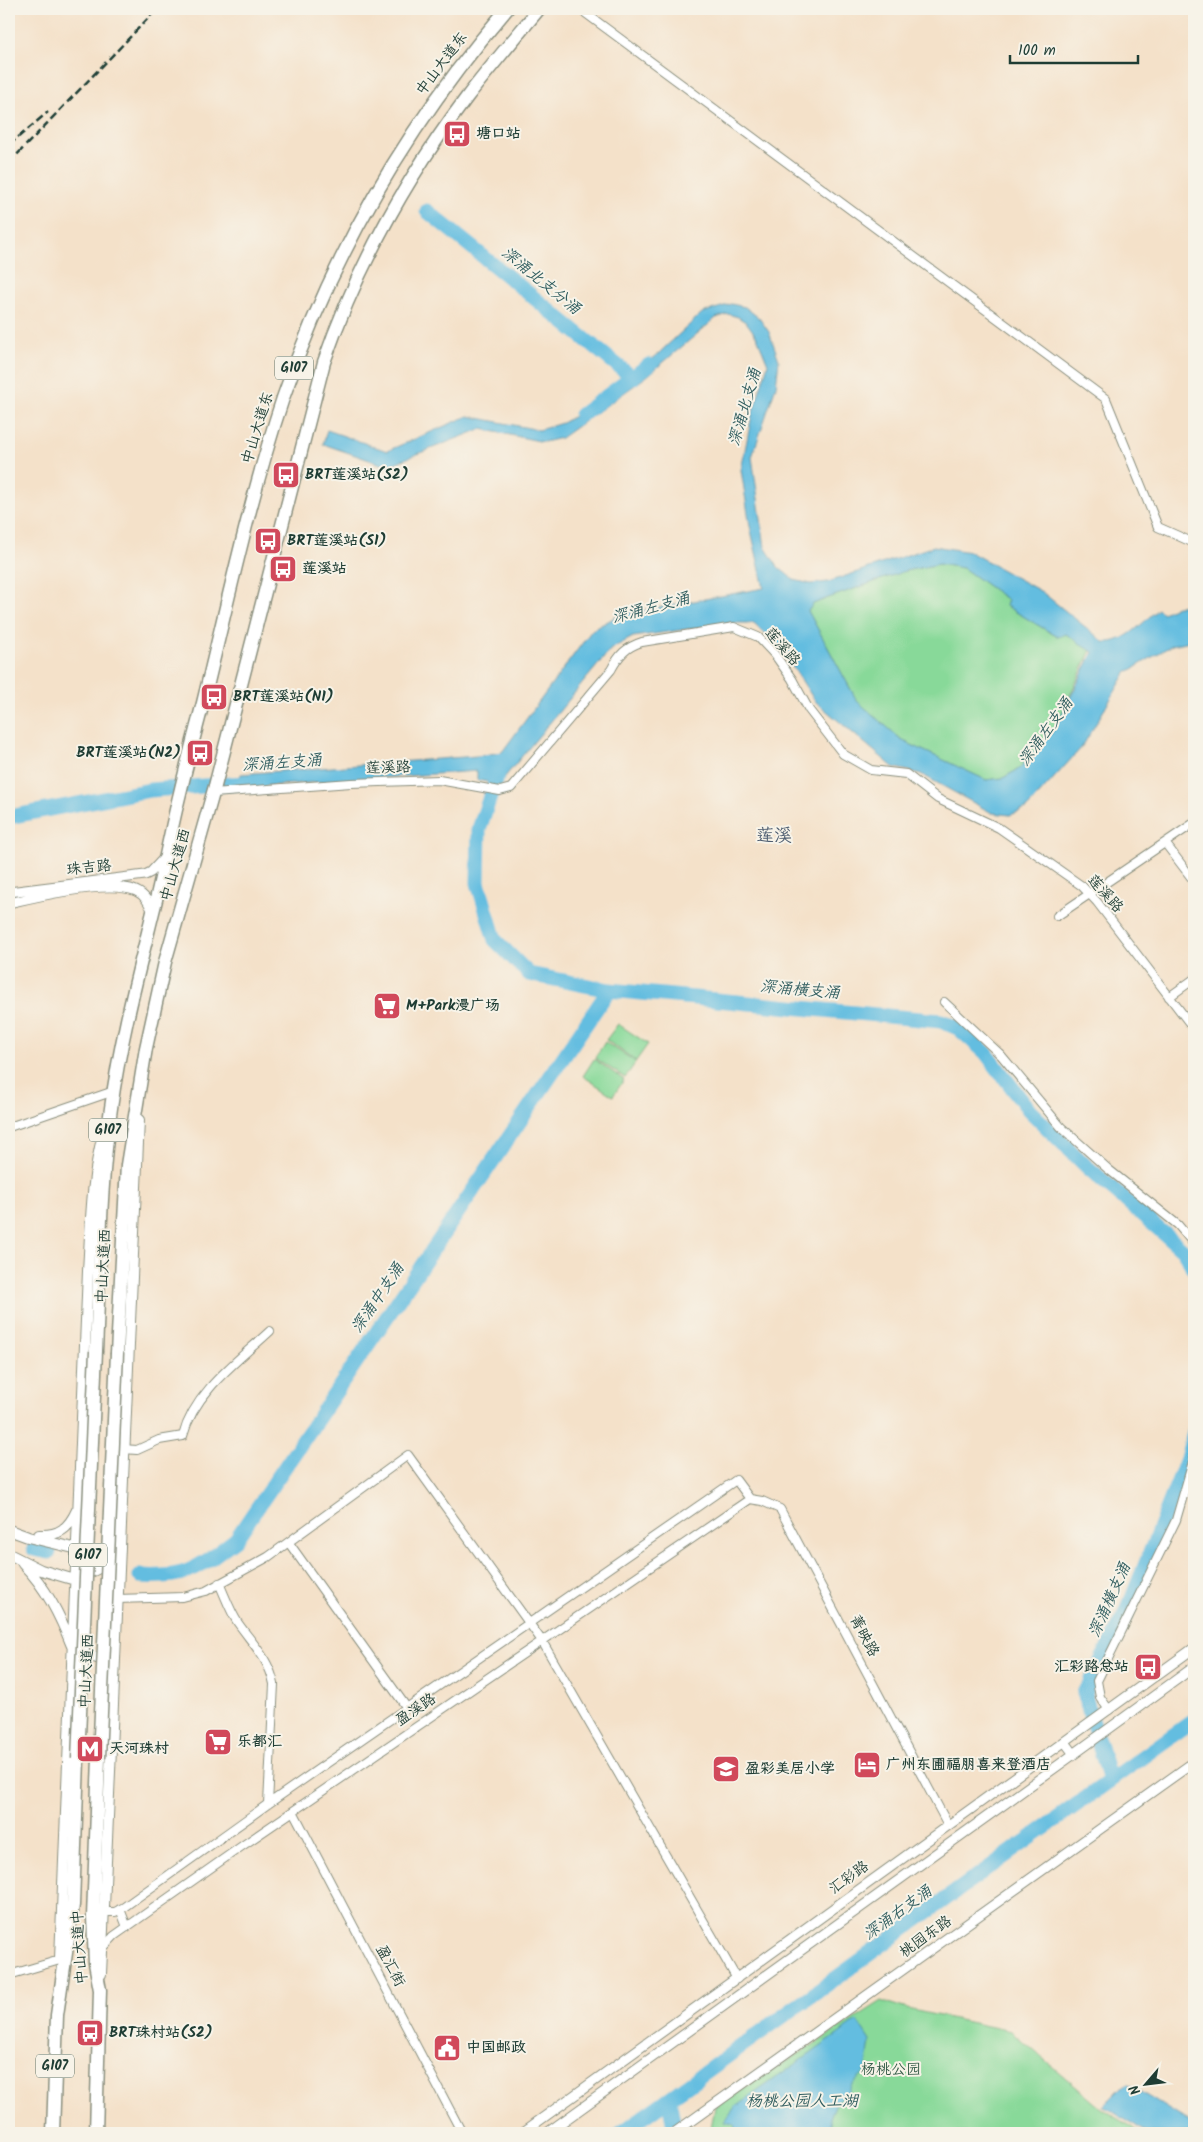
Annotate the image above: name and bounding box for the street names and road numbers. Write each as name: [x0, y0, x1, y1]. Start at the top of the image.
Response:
street label: 中山大道东: [410, 27, 474, 101]
road number: G107: [275, 356, 313, 379]
street label: 中山大道东: [236, 389, 280, 467]
street label: 莲溪路: [758, 622, 806, 672]
street label: 莲溪路: [365, 755, 411, 781]
street label: 中山大道西: [154, 826, 198, 904]
street label: 珠吉路: [65, 854, 113, 882]
street label: 莲溪路: [1081, 869, 1129, 919]
road number: G107: [89, 1118, 127, 1142]
street label: 中山大道西: [90, 1228, 118, 1304]
road number: G107: [69, 1544, 107, 1566]
street label: 菁映路: [843, 1610, 885, 1662]
street label: 中山大道西: [73, 1633, 101, 1709]
street label: 盈溪路: [391, 1687, 441, 1733]
street label: 汇彩路: [824, 1855, 874, 1901]
street label: 中山大道中: [65, 1909, 95, 1985]
street label: 桃园东路: [895, 1910, 957, 1964]
street label: 盈汇街: [369, 1940, 411, 1992]
road number: G107: [36, 2054, 74, 2078]

